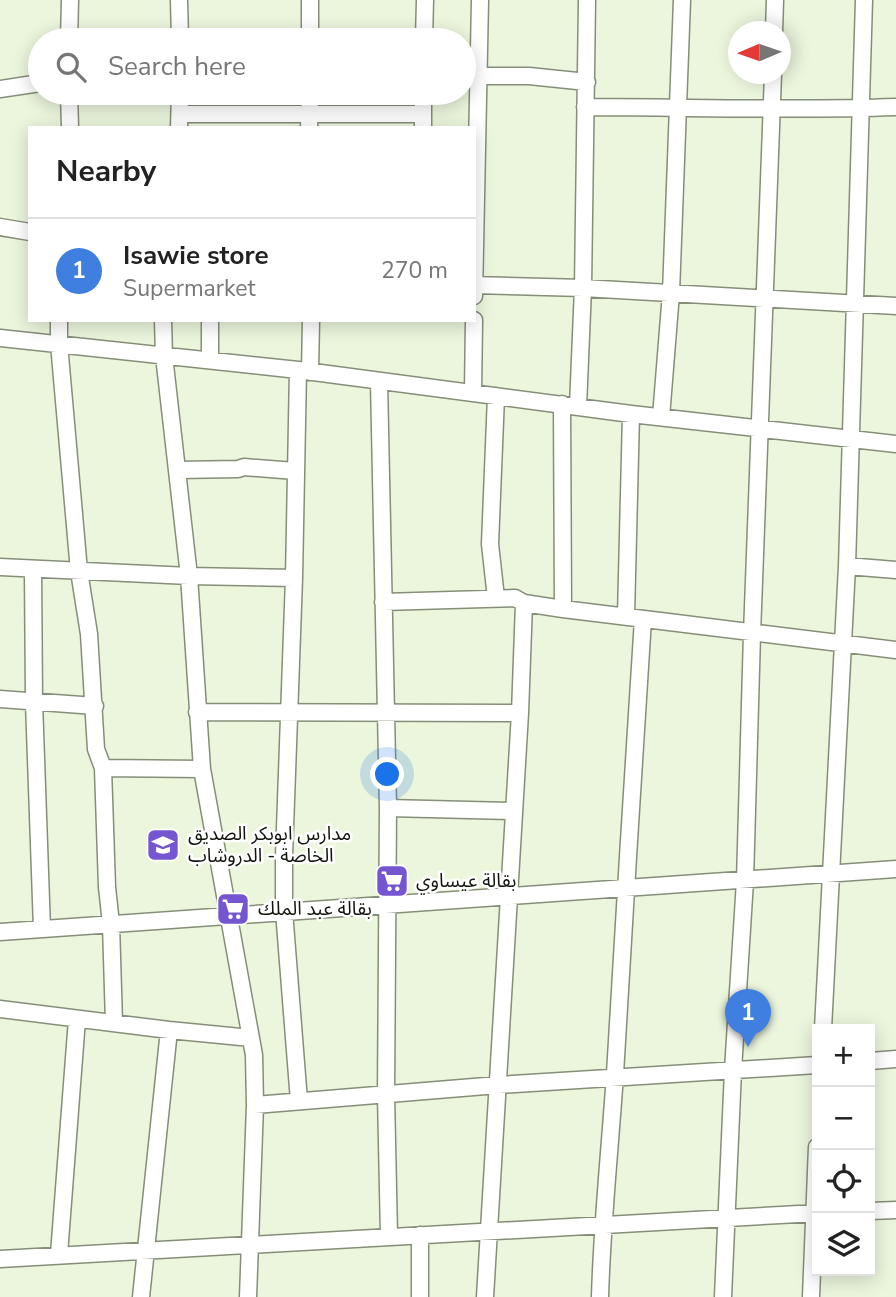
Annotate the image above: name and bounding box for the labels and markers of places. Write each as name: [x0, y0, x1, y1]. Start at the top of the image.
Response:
place label: مدارس ابوبكر الصديق الخاصة - الدروشاب: [188, 821, 351, 869]
school or university icon: مدارس ابوبكر الصديق الخاصة - الدروشاب: [144, 826, 182, 864]
supermarket icon: بقالة عيساوي: [373, 862, 411, 900]
place label: بقالة عيساوي: [416, 868, 516, 895]
supermarket icon: بقالة عبد الملك: [214, 890, 252, 928]
place label: بقالة عبد الملك: [258, 896, 372, 922]
pin: 1: [725, 989, 771, 1047]

